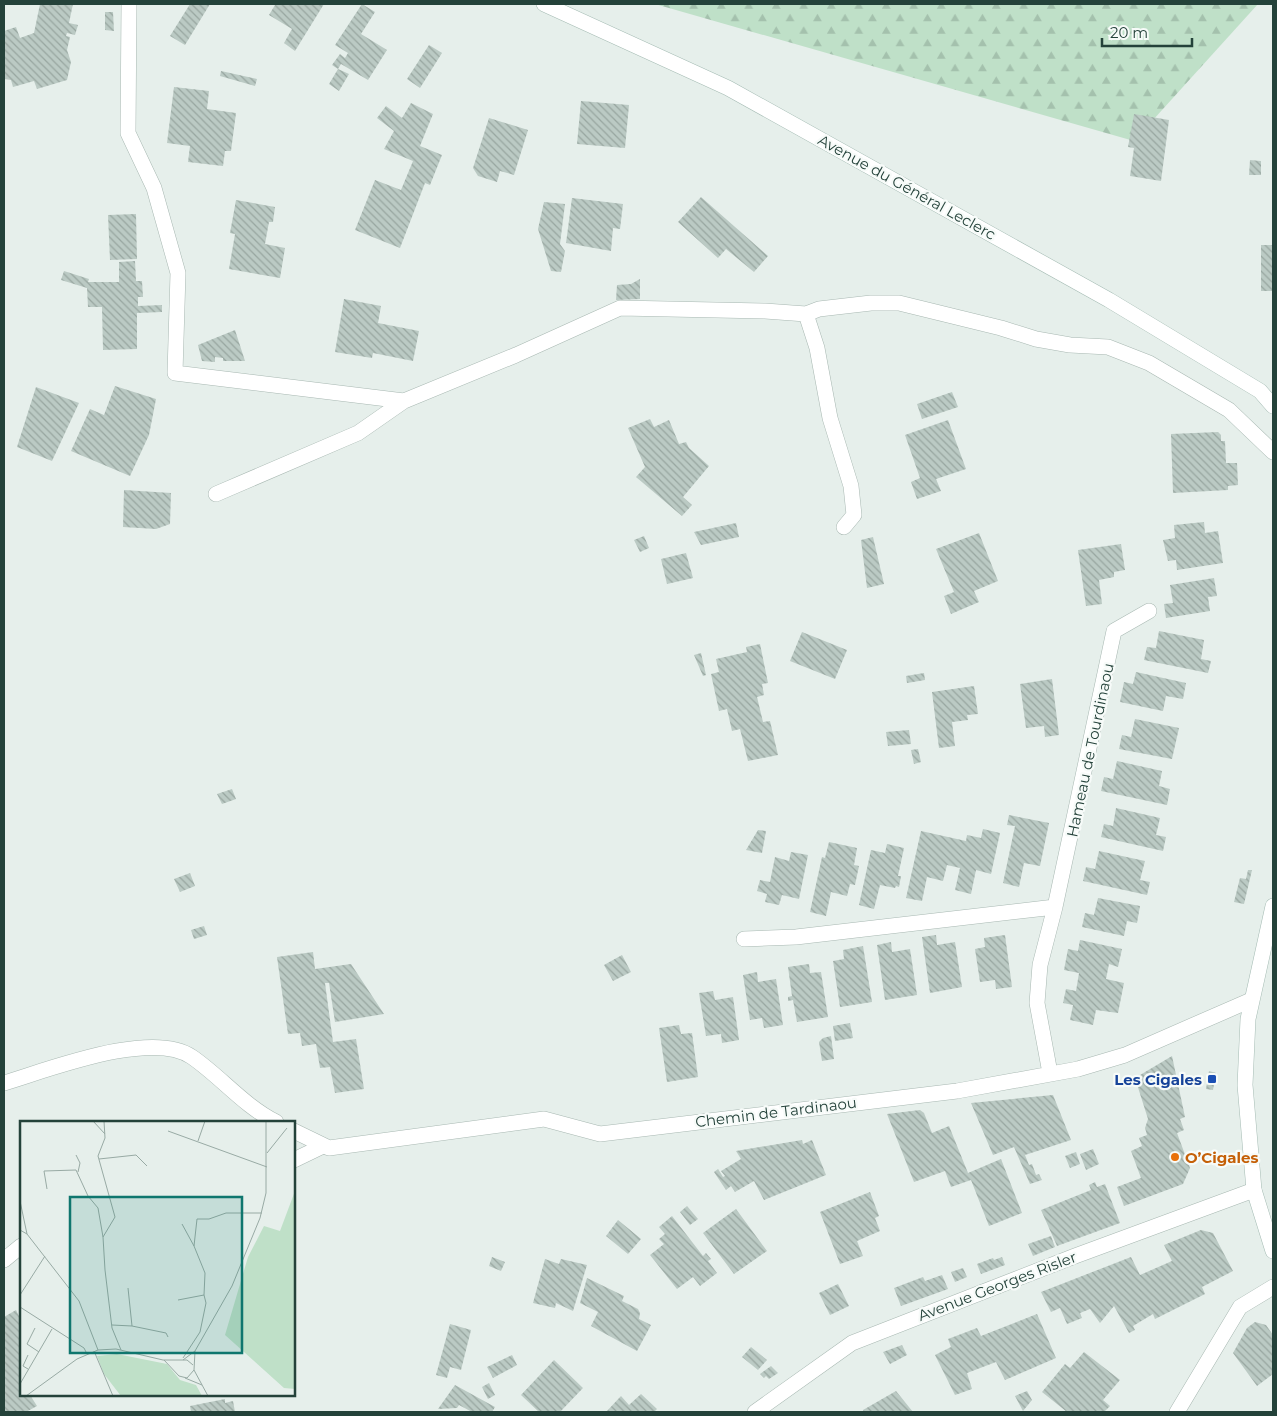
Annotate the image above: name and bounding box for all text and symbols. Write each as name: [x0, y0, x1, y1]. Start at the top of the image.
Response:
scale bar: [1102, 15, 1192, 47]
text: 20 m: [1110, 23, 1148, 42]
street label: Avenue du Général Leclerc: [815, 130, 999, 244]
street label: Hameau de Tourdinaou: [1062, 661, 1118, 839]
place label: Les Cigales: [1114, 1070, 1202, 1089]
marker: Les Cigales: [1206, 1073, 1218, 1085]
street label: Chemin de Tardinaou: [694, 1093, 858, 1131]
inset map: [20, 1121, 295, 1396]
place label: O’Cigales: [1185, 1148, 1258, 1167]
marker: O’Cigales: [1169, 1151, 1181, 1163]
street label: Avenue Georges Risler: [915, 1247, 1079, 1325]

